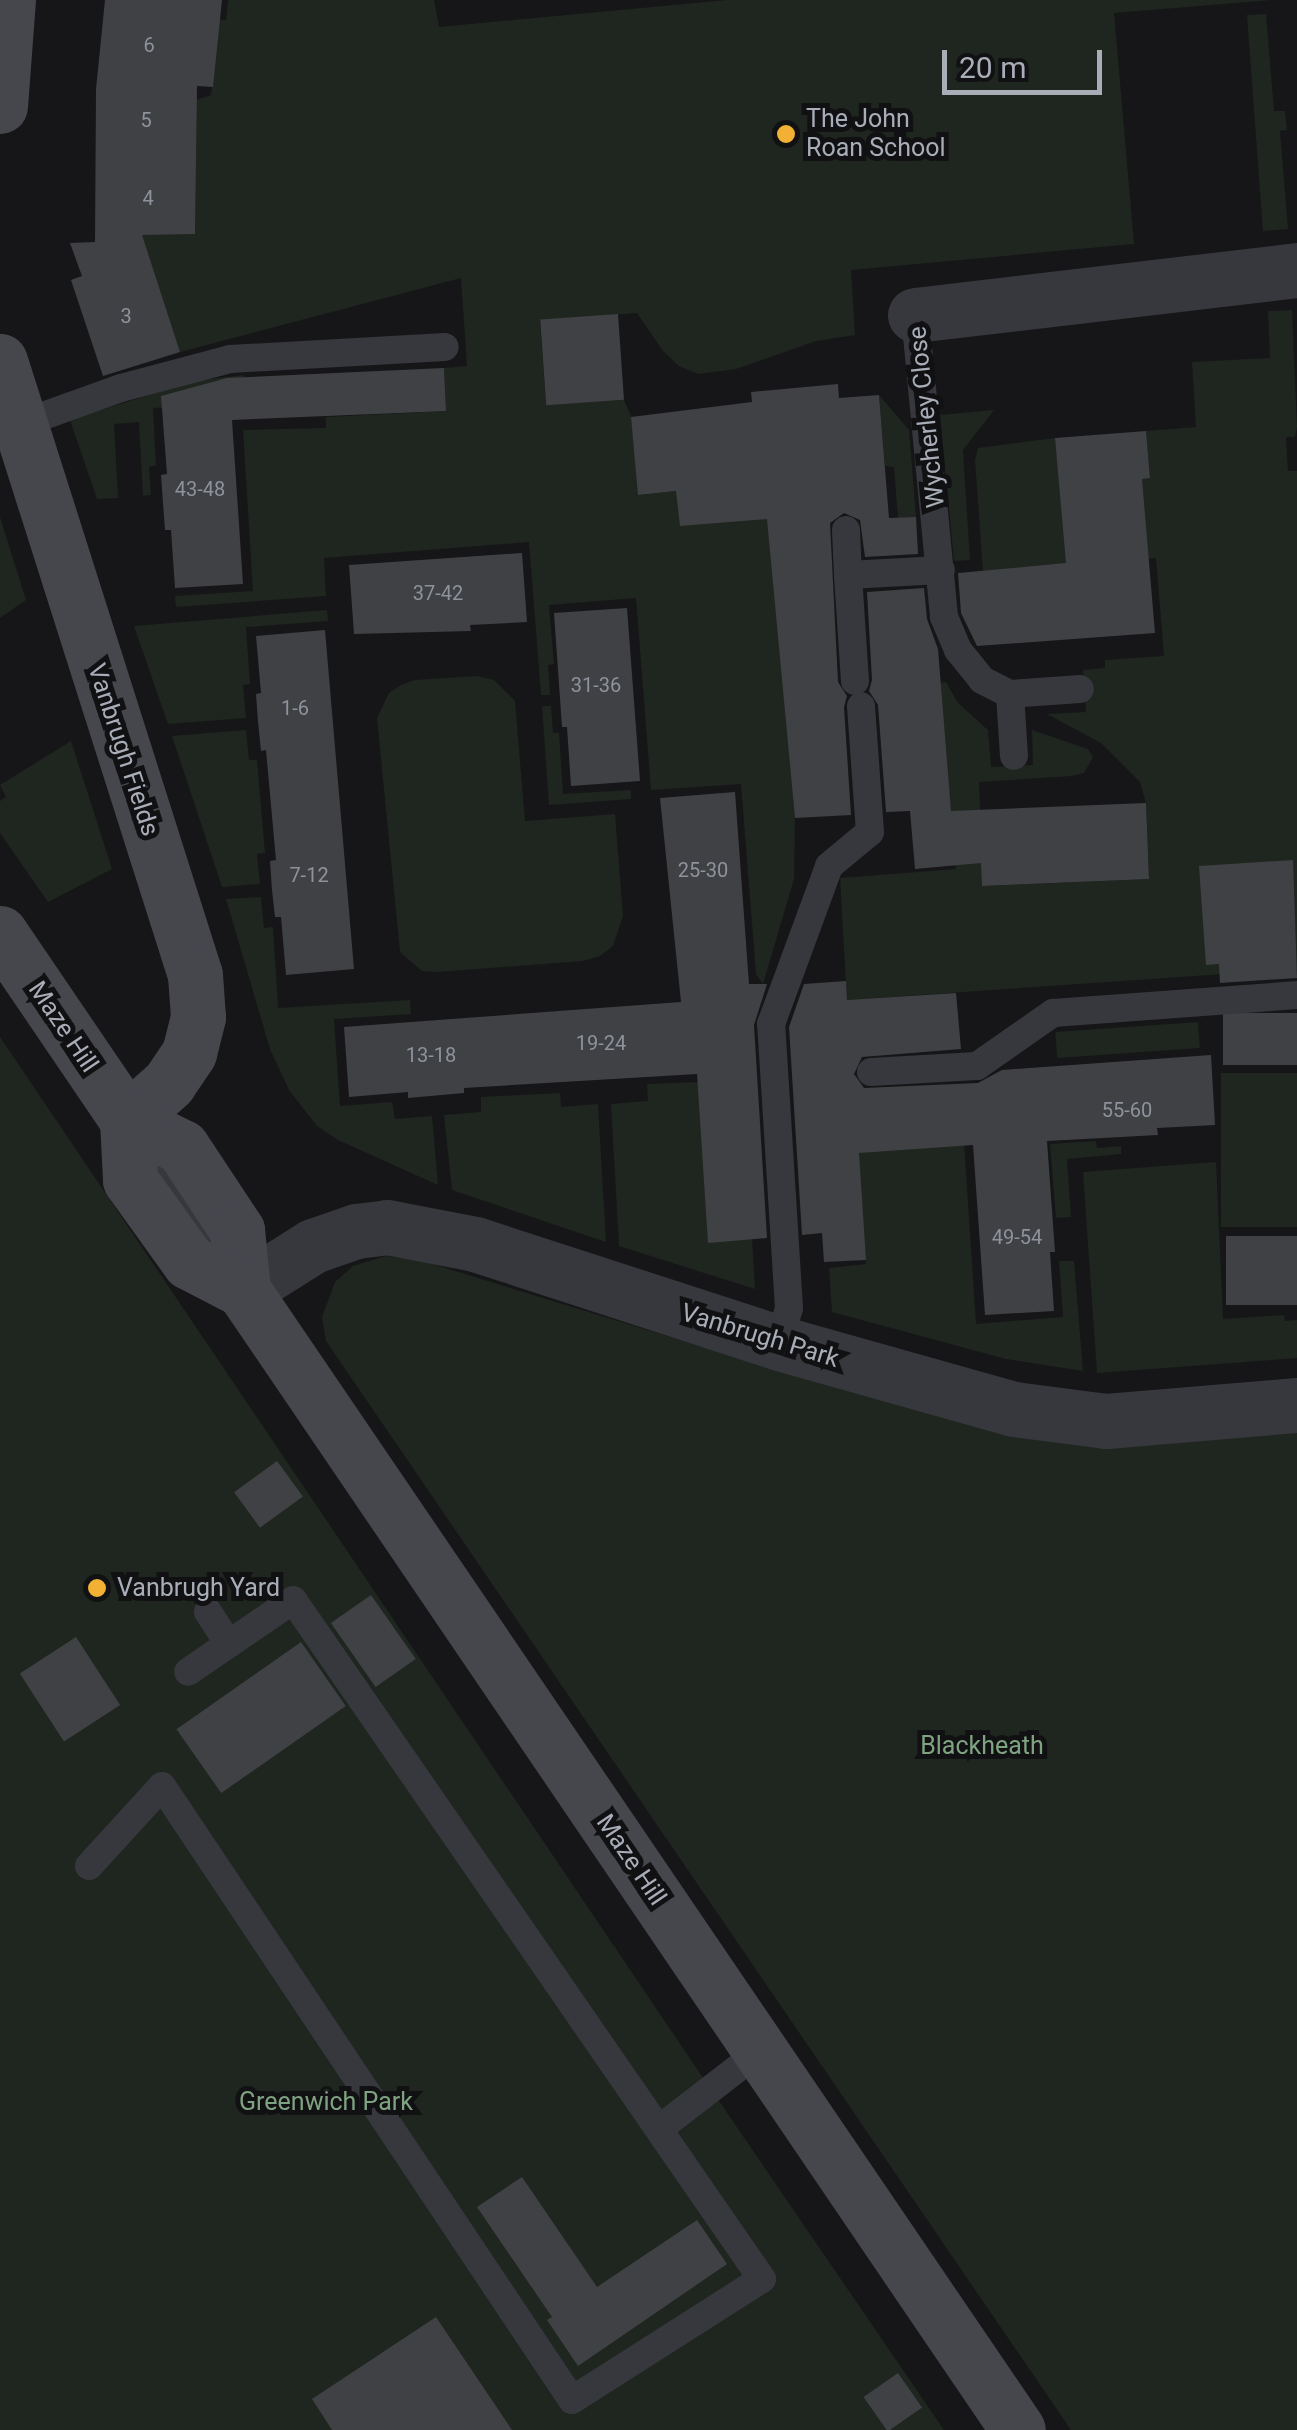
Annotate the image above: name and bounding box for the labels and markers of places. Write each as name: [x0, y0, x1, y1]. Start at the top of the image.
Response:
place label: The John Roan School: [806, 105, 946, 164]
marker: The John Roan School: [775, 123, 797, 145]
place label: Vanbrugh Yard: [117, 1573, 280, 1603]
marker: Vanbrugh Yard: [86, 1577, 108, 1599]

